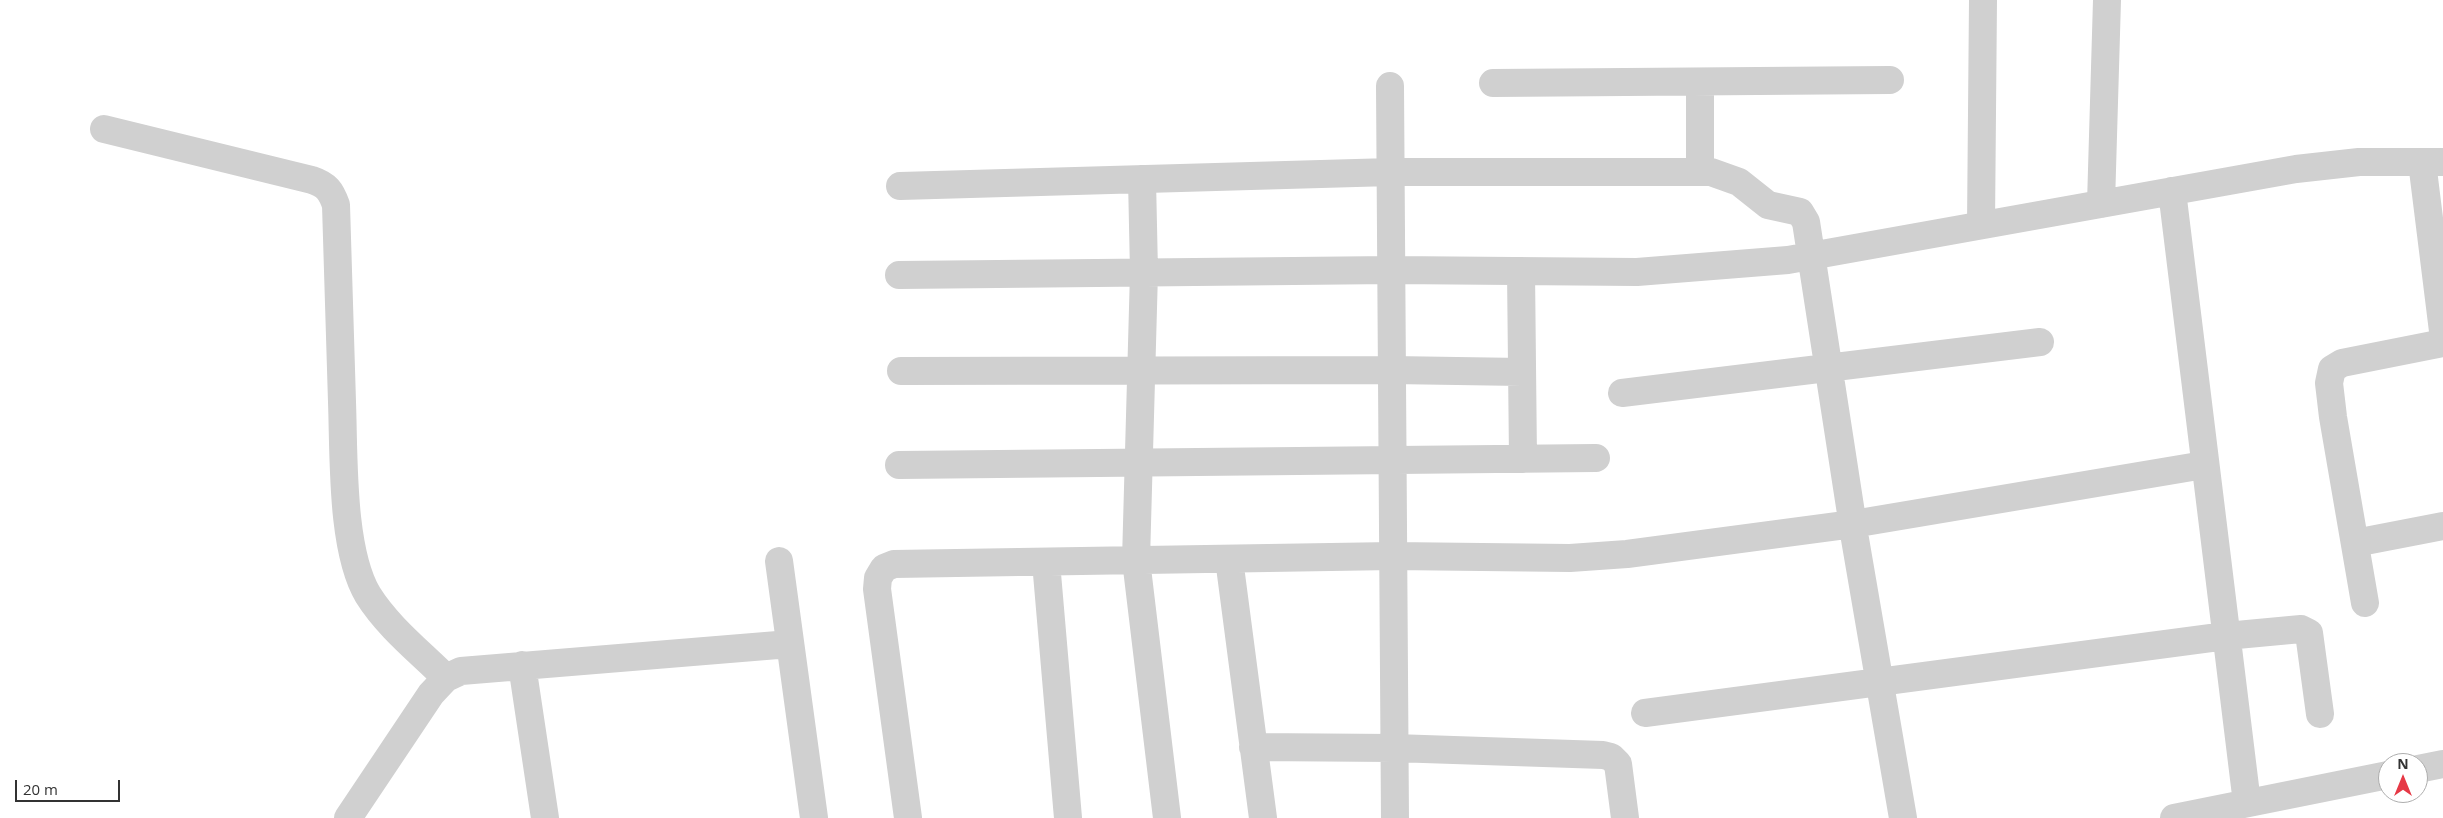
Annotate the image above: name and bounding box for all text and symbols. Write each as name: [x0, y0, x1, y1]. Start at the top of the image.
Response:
north arrow: [2378, 753, 2428, 803]
text: N: [2397, 754, 2409, 773]
scale bar: [18, 770, 122, 802]
text: 20 m: [23, 779, 58, 799]

